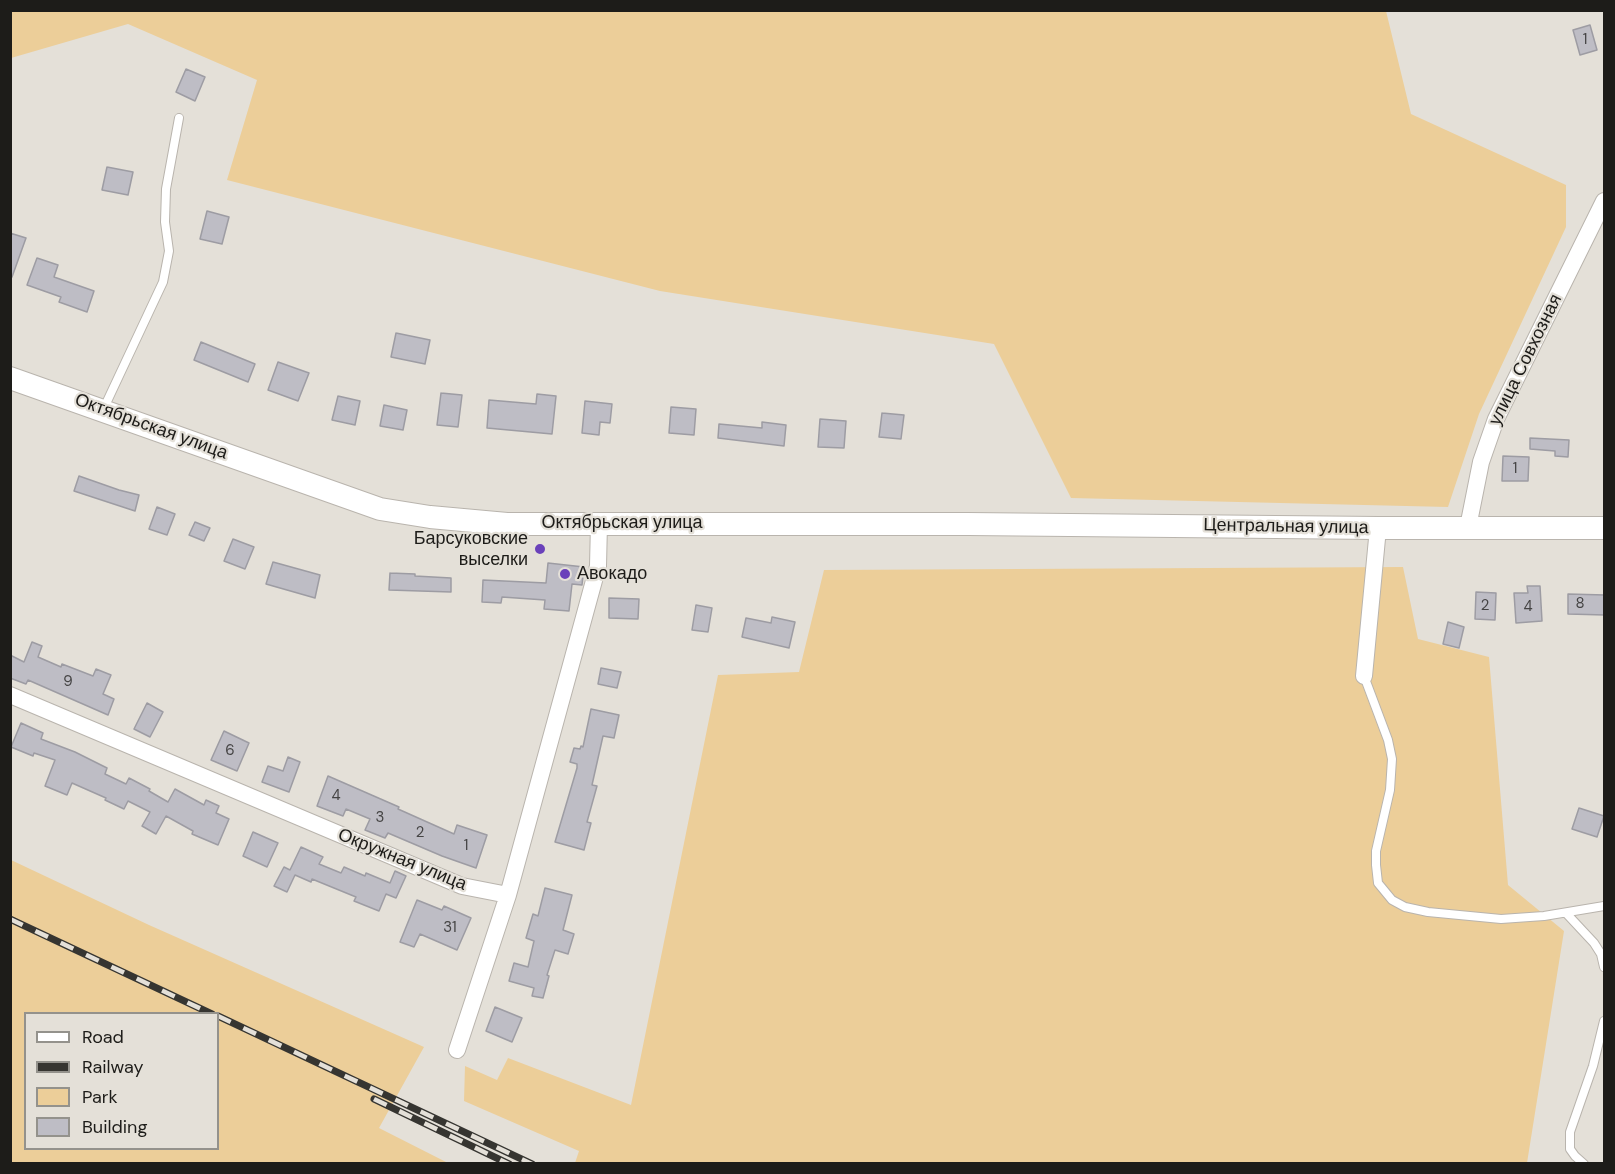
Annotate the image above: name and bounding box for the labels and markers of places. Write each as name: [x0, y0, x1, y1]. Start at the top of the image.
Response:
place label: Барсуковские выселки: [414, 528, 528, 570]
marker: Барсуковские выселки: [533, 542, 547, 556]
place label: Авокадо: [577, 563, 647, 585]
marker: Авокадо: [558, 567, 572, 581]

